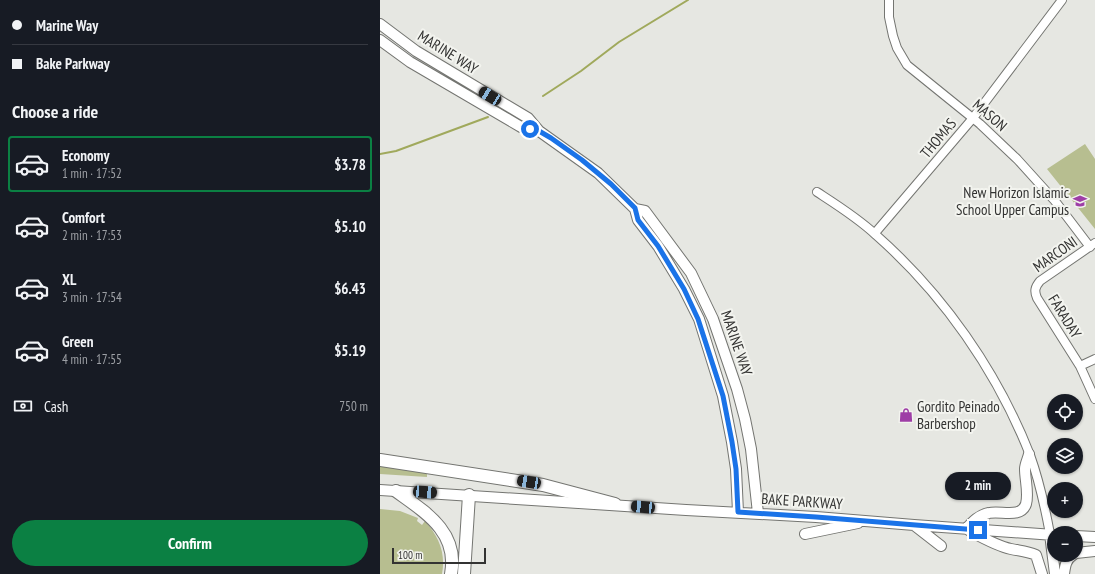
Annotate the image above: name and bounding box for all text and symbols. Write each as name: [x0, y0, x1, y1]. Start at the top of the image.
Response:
text: Marine Way: [36, 16, 98, 35]
street label: MARINE WAY: [414, 26, 482, 78]
text: Bake Parkway: [36, 54, 110, 73]
car: [477, 85, 503, 107]
street label: MASON: [969, 95, 1011, 135]
text: Choose a ride: [12, 100, 98, 123]
street label: THOMAS: [916, 114, 960, 162]
route start: [521, 120, 539, 138]
icon: car: [14, 146, 50, 182]
text: Economy: [62, 146, 110, 165]
text: $3.78: [334, 155, 366, 174]
text: 1 min · 17:52: [62, 165, 122, 182]
place label: New Horizon Islamic School Upper Campus: [956, 183, 1070, 219]
school or university icon: New Horizon Islamic School Upper Campus: [1072, 193, 1088, 209]
icon: car: [14, 208, 50, 244]
text: Comfort: [62, 208, 105, 227]
text: $5.10: [334, 217, 366, 236]
text: 2 min · 17:53: [62, 227, 122, 244]
street label: MARCONI: [1029, 232, 1081, 276]
icon: car: [14, 270, 50, 306]
text: XL: [62, 270, 76, 289]
text: $6.43: [334, 279, 366, 298]
text: 3 min · 17:54: [62, 289, 122, 306]
street label: FARADAY: [1044, 291, 1086, 341]
street label: MARINE WAY: [717, 308, 757, 378]
icon: car: [14, 332, 50, 368]
text: Green: [62, 332, 94, 351]
text: $5.19: [334, 341, 366, 360]
text: 4 min · 17:55: [62, 351, 122, 368]
map controls: [1047, 394, 1083, 562]
button: locate: [1047, 394, 1083, 430]
icon: cash: [12, 395, 34, 417]
text: Cash: [44, 397, 68, 416]
place label: Gordito Peinado Barbershop: [917, 397, 1000, 433]
text: 750 m: [339, 398, 368, 415]
shop icon: Gordito Peinado Barbershop: [898, 407, 914, 423]
button: layers: [1047, 438, 1083, 474]
callout: 2 min: [945, 472, 1011, 500]
car: [516, 474, 542, 490]
text: 2 min: [965, 477, 991, 494]
button: +: [1047, 482, 1083, 518]
car: [413, 485, 437, 499]
street label: BAKE PARKWAY: [761, 489, 843, 513]
car: [631, 500, 655, 514]
button: Confirm: [12, 520, 368, 566]
route end: [969, 521, 987, 539]
button: −: [1047, 526, 1083, 562]
scale bar: [392, 546, 486, 565]
text: 100 m: [398, 548, 422, 562]

